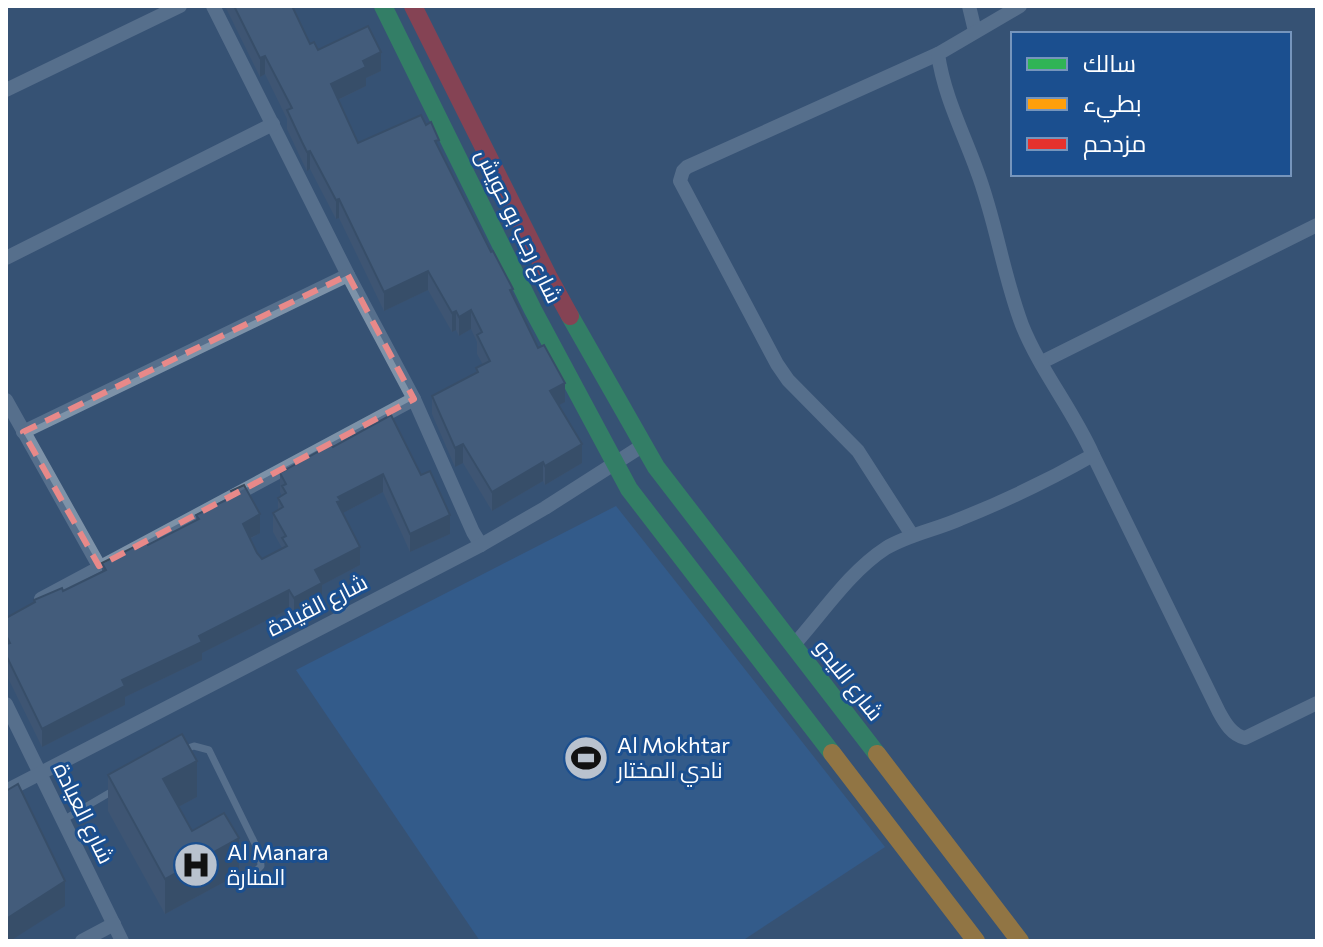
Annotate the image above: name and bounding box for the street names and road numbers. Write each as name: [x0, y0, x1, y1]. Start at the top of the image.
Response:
street label: شارع رجب بو حويش: [469, 144, 568, 308]
street label: شارع القيادة: [262, 568, 373, 643]
street label: شارع الليدو: [808, 634, 890, 727]
street label: شارع العيادة: [47, 758, 121, 869]

